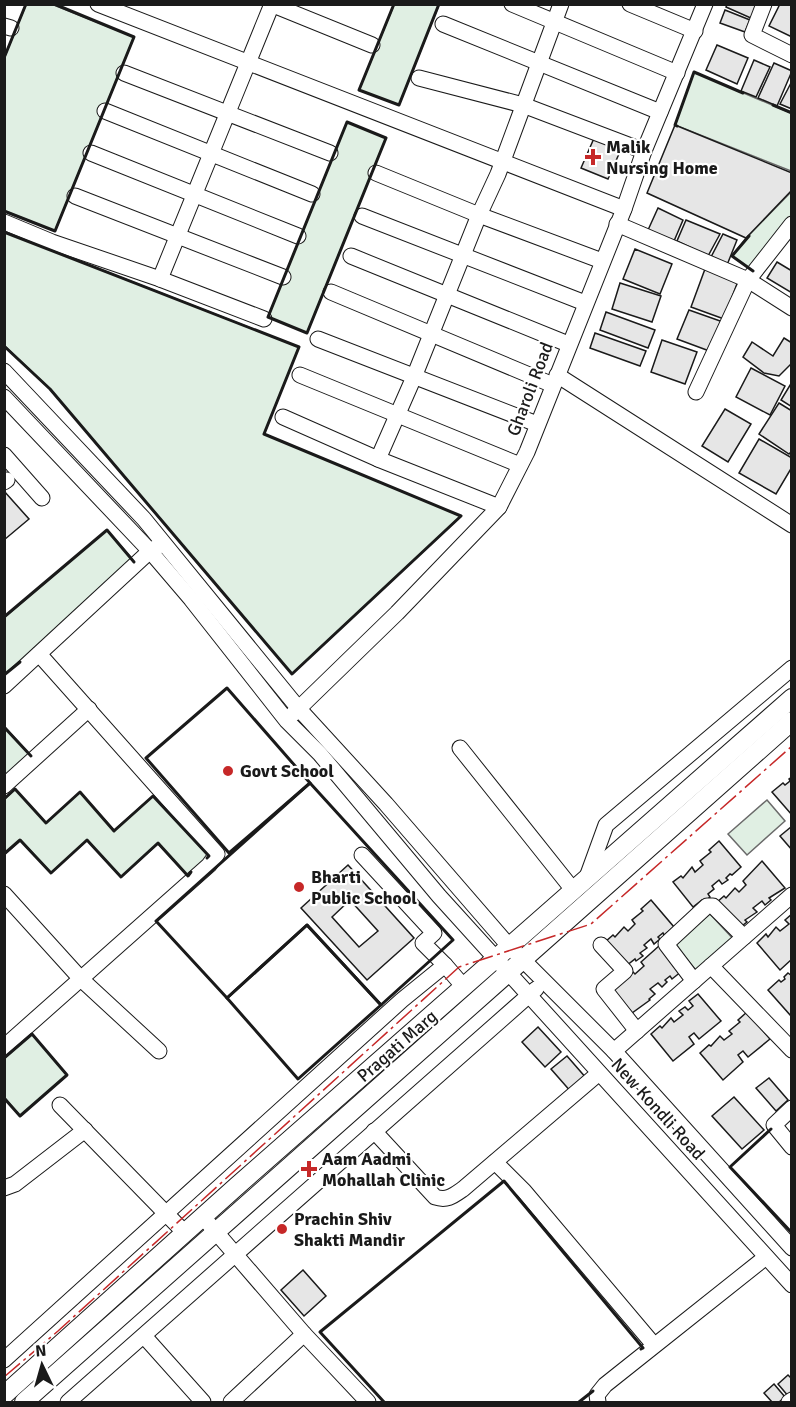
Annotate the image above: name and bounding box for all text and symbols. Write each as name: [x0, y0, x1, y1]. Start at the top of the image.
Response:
place label: Malik Nursing Home: [606, 136, 718, 179]
marker: Malik Nursing Home: [584, 148, 602, 166]
street label: Gharoli Road: [502, 339, 558, 439]
place label: Govt School: [240, 760, 334, 782]
marker: Govt School: [221, 764, 235, 778]
place label: Bharti Public School: [311, 866, 417, 909]
marker: Bharti Public School: [292, 880, 306, 894]
street label: Pragati Marg: [352, 1005, 442, 1087]
street label: New Kondli Road: [606, 1053, 710, 1165]
place label: Aam Aadmi Mohallah Clinic: [322, 1148, 445, 1191]
marker: Aam Aadmi Mohallah Clinic: [300, 1160, 318, 1178]
place label: Prachin Shiv Shakti Mandir: [294, 1208, 406, 1251]
marker: Prachin Shiv Shakti Mandir: [275, 1222, 289, 1236]
north arrow: [12, 1335, 72, 1395]
text: N: [34, 1341, 47, 1362]

